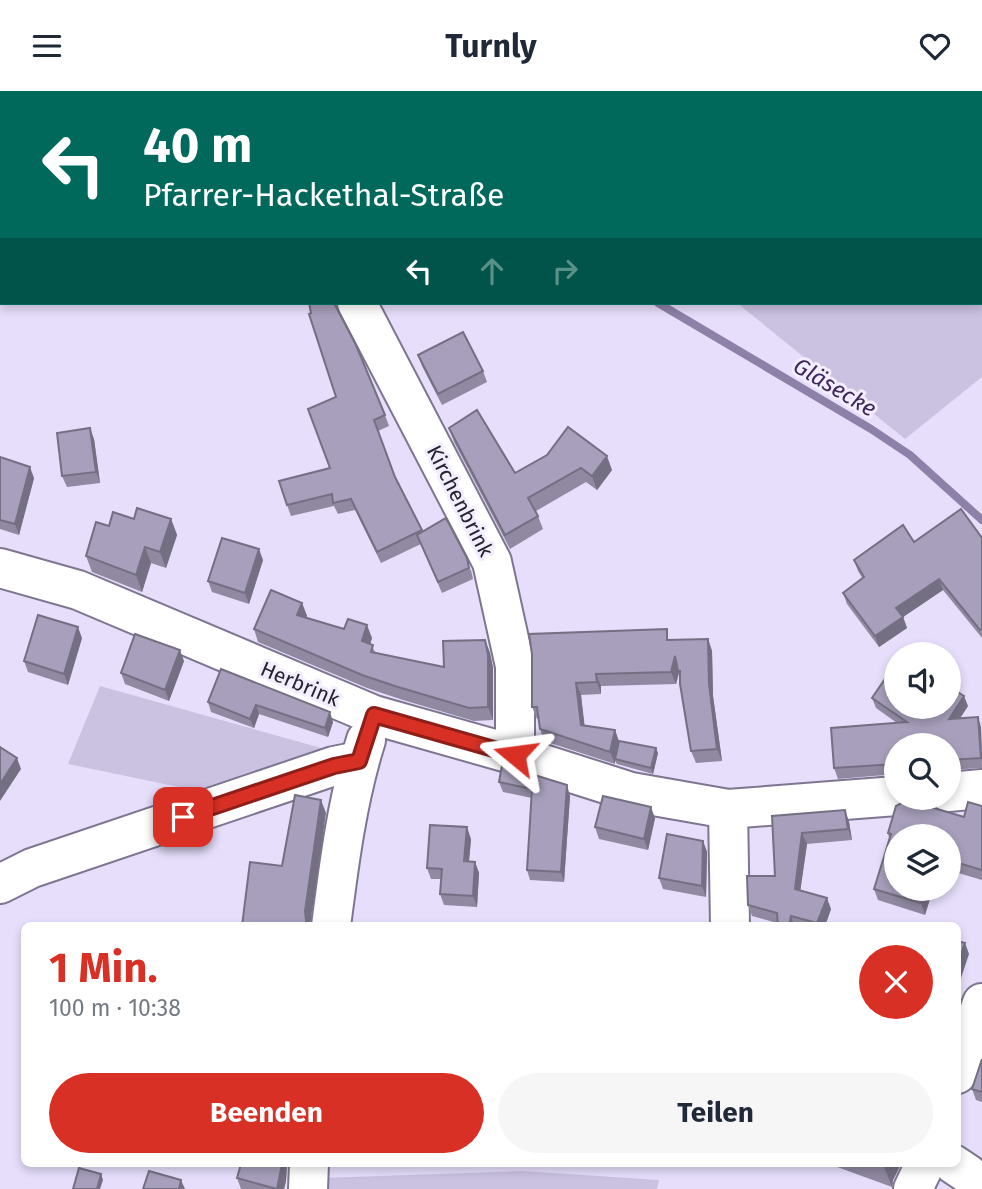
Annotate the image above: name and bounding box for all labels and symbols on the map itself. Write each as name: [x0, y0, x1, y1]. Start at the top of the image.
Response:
water label: Gläsecke: [789, 351, 882, 423]
street label: Kirchenbrink: [421, 441, 499, 561]
street label: Herbrink: [257, 656, 344, 712]
position arrow: [478, 718, 552, 792]
pin: [153, 787, 213, 847]

